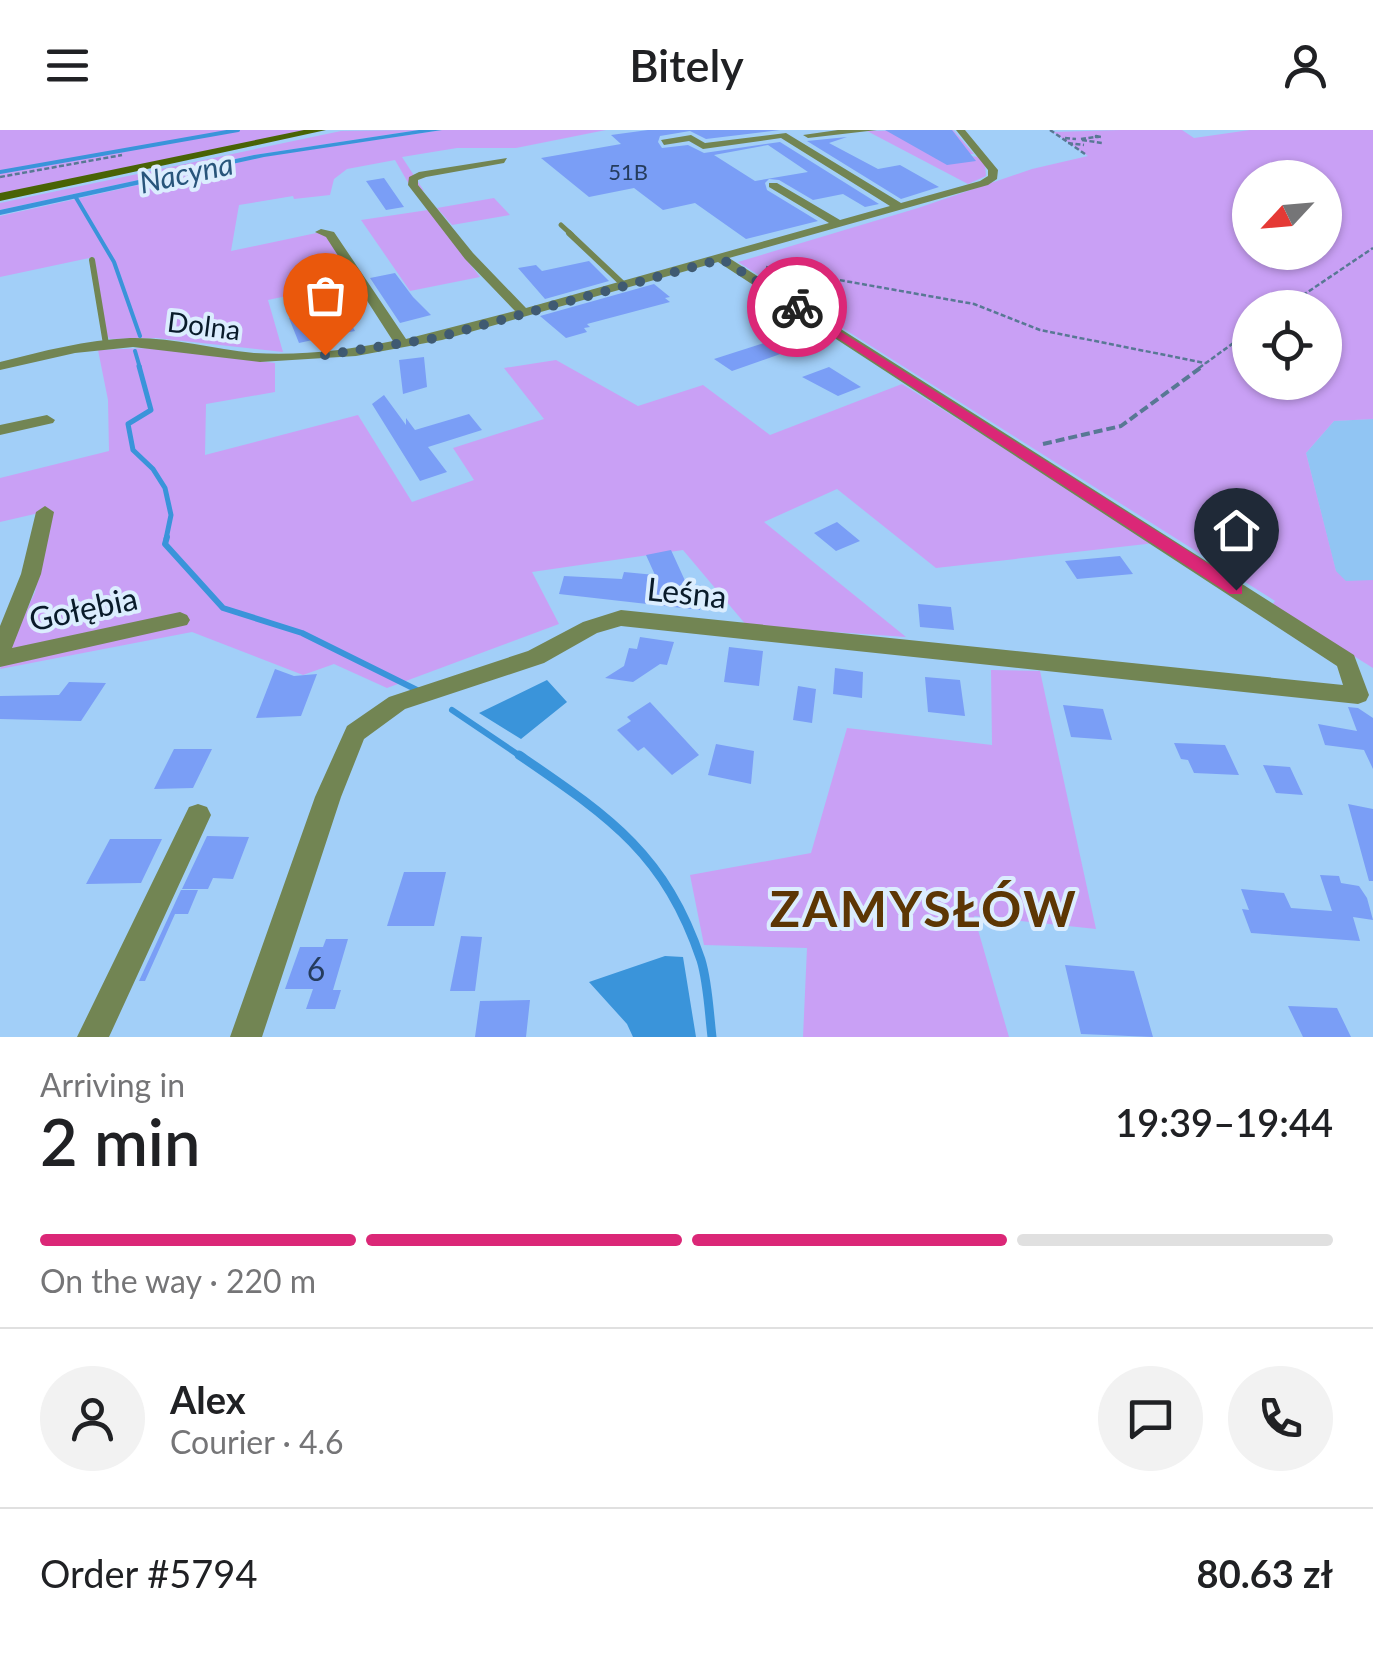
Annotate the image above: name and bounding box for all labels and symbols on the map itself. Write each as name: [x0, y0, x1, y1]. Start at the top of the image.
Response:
water label: Nacyna: [136, 144, 236, 200]
house number: 51B: [608, 158, 648, 185]
north arrow: [1232, 160, 1342, 270]
pin: [283, 253, 368, 356]
courier: [747, 257, 847, 357]
street label: Dolna: [166, 304, 242, 346]
pin: [1194, 488, 1279, 591]
street label: Leśna: [645, 568, 729, 616]
street label: Gołębia: [25, 578, 141, 638]
district label: ZAMYSŁÓW: [770, 878, 1078, 938]
house number: 6: [307, 949, 325, 988]

